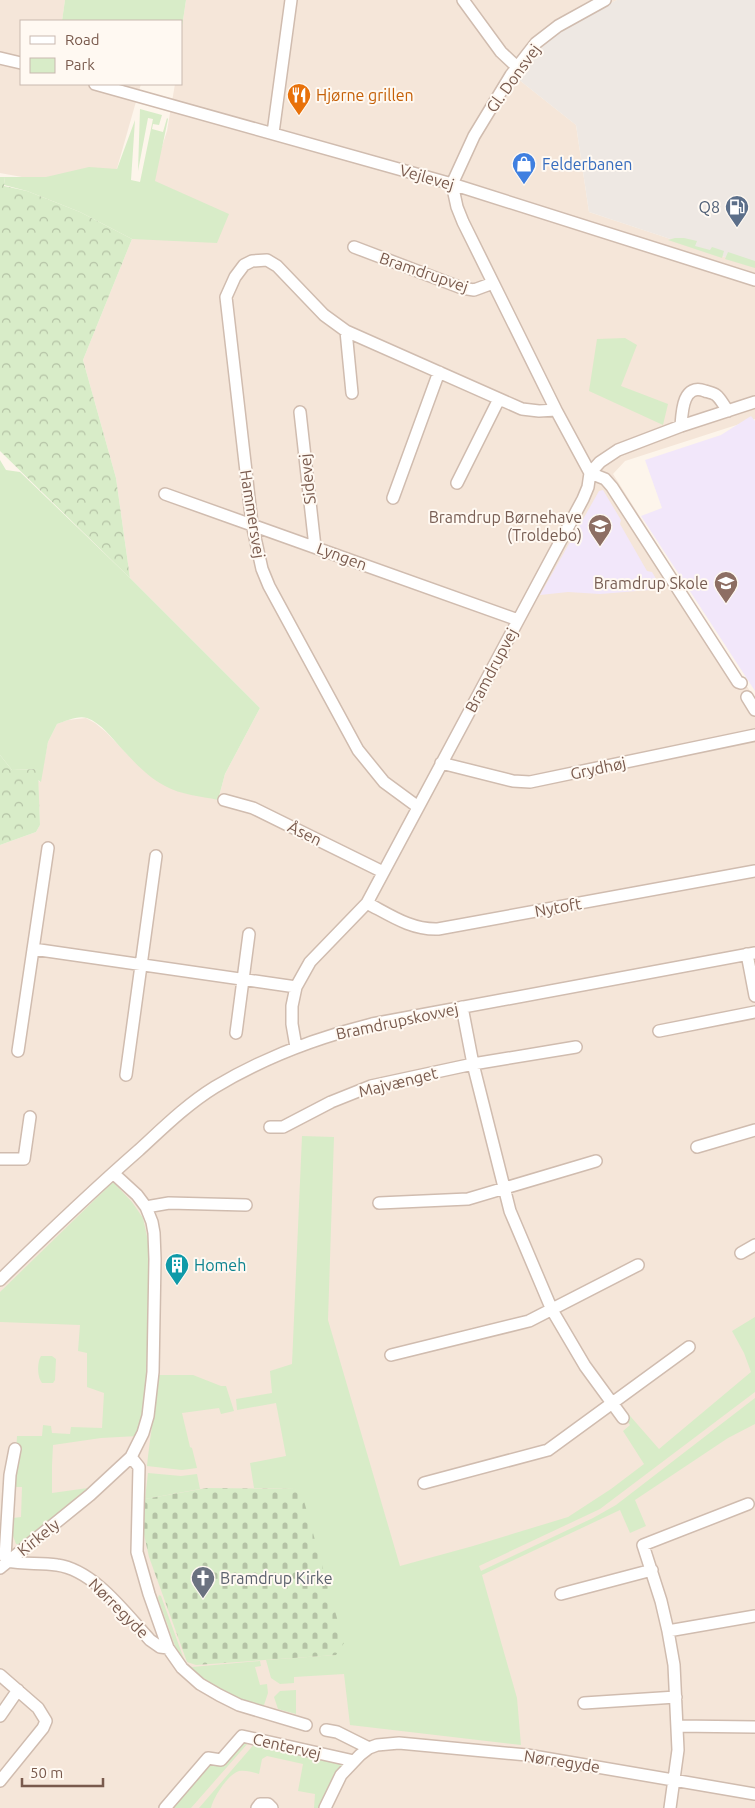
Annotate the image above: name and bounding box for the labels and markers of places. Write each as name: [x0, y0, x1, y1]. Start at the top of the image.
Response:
restaurant icon: Hjørne grillen: [286, 82, 312, 116]
place label: Hjørne grillen: [316, 86, 414, 104]
shop icon: Felderbanen: [511, 151, 537, 185]
place label: Felderbanen: [542, 155, 632, 173]
fuel station icon: Q8: [724, 194, 750, 228]
place label: Q8: [699, 198, 720, 216]
place label: Bramdrup Børnehave (Troldebo): [429, 508, 582, 545]
school or university icon: Bramdrup Børnehave (Troldebo): [587, 513, 613, 547]
school or university icon: Bramdrup Skole: [713, 570, 739, 604]
place label: Bramdrup Skole: [594, 574, 708, 592]
building icon: Homeh: [164, 1252, 190, 1286]
place label: Homeh: [194, 1256, 246, 1274]
church icon: Bramdrup Kirke: [190, 1565, 216, 1599]
place label: Bramdrup Kirke: [220, 1569, 332, 1587]

